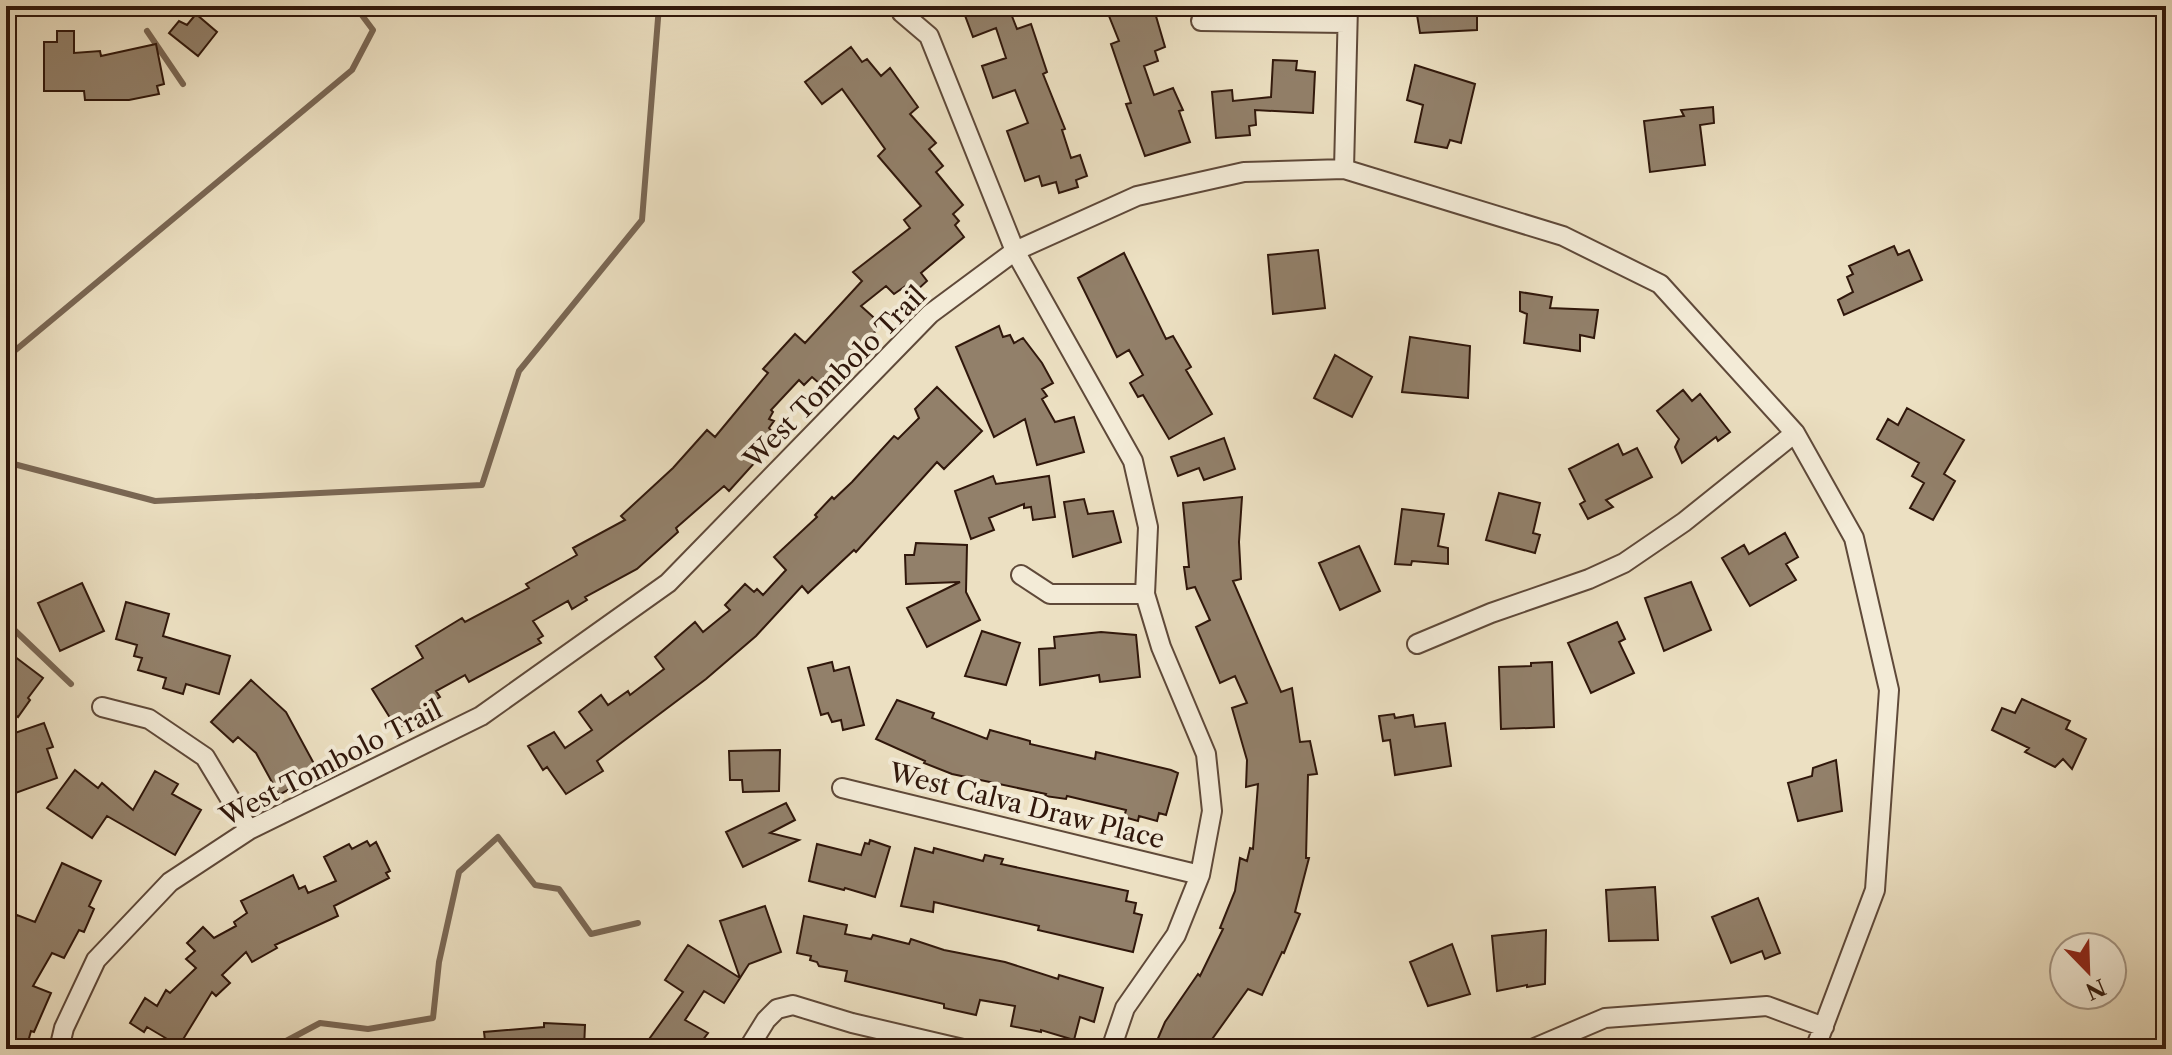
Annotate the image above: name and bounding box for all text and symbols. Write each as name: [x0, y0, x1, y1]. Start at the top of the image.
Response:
street label: West Tombolo Trail: [737, 279, 933, 475]
street label: West Tombolo Trail: [214, 693, 447, 833]
street label: West Calva Draw Place: [885, 756, 1168, 856]
north arrow: [2048, 931, 2128, 1011]
text: N: [2082, 973, 2110, 1005]

